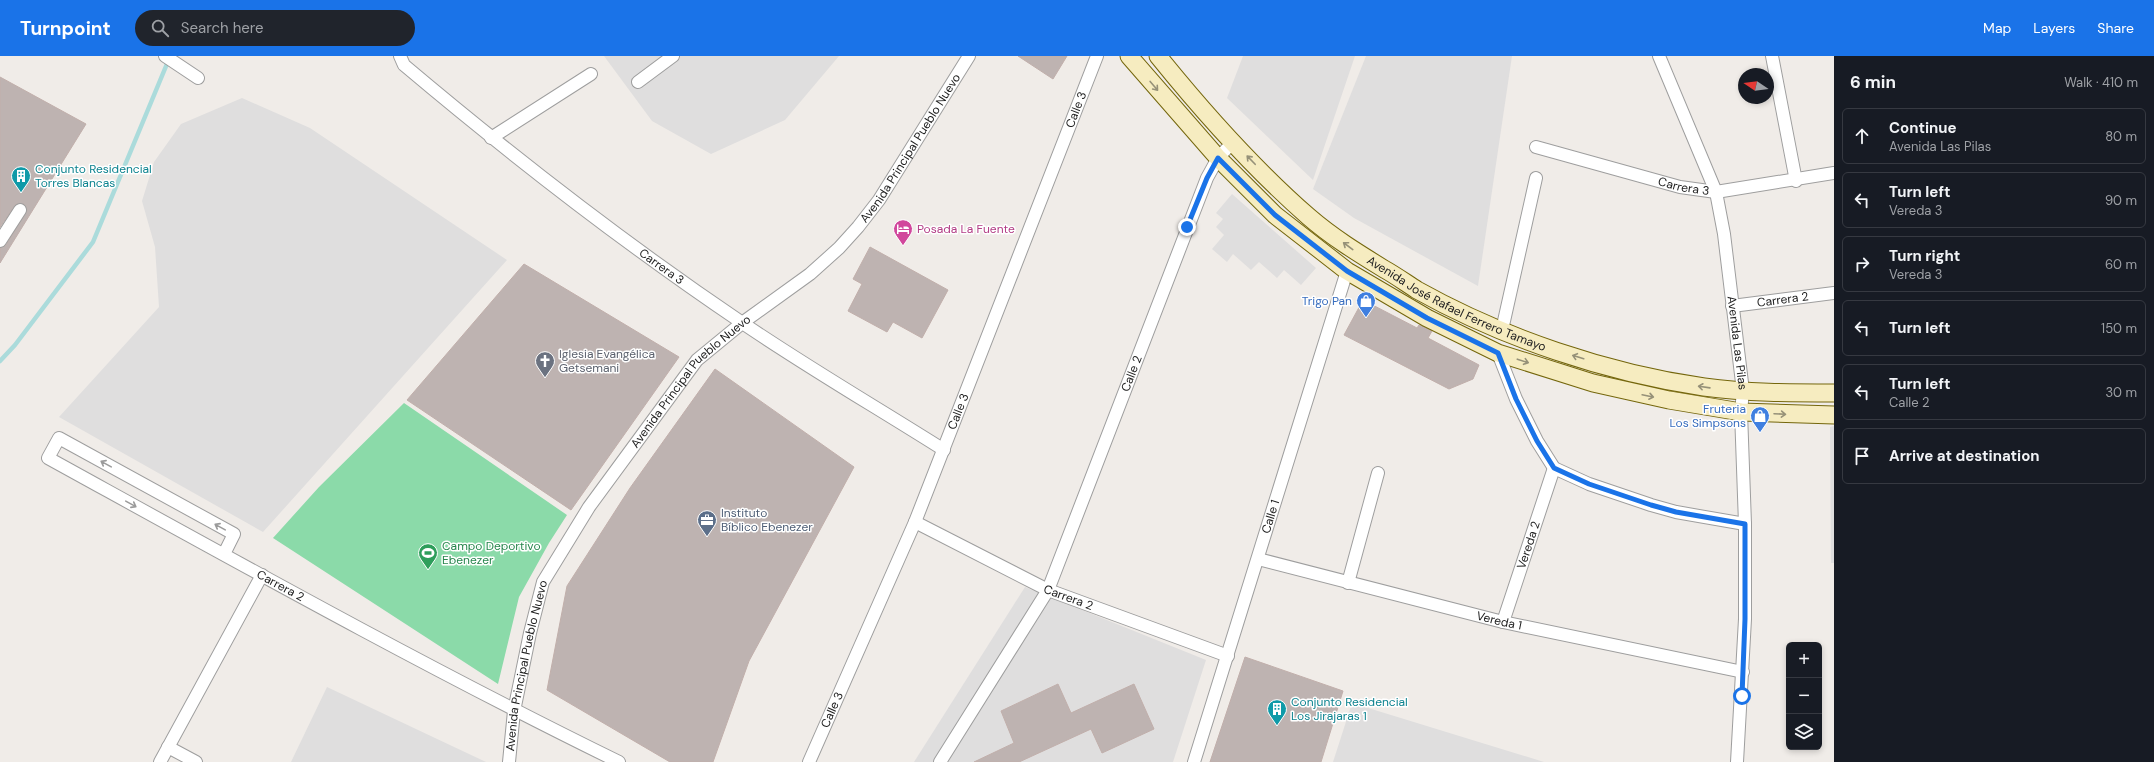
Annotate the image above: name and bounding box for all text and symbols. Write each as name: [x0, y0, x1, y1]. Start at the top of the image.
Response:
search box: [135, 10, 415, 46]
text: Turnpoint: [20, 16, 111, 41]
icon: search: [149, 17, 171, 39]
text: Search here: [181, 18, 264, 38]
text: Map: [1983, 19, 2011, 37]
text: Layers: [2033, 19, 2075, 37]
text: Share: [2097, 19, 2134, 37]
north arrow: [1738, 68, 1774, 104]
street label: Avenida Principal Pueblo Nuevo: [856, 70, 964, 226]
text: 6 min: [1850, 71, 1896, 93]
text: Walk · 410 m: [2064, 74, 2138, 91]
one-way arrow: [1150, 80, 1159, 91]
street label: Calle 3: [1062, 89, 1090, 130]
text: Continue: [1889, 118, 1957, 138]
icon: ahead: [1851, 125, 1873, 147]
text: 80 m: [2105, 128, 2137, 145]
text: Avenida Las Pilas: [1889, 138, 1991, 155]
one-way arrow: [1246, 155, 1256, 165]
place label: Conjunto Residencial Torres Blancas: [35, 161, 152, 191]
building icon: Conjunto Residencial Torres Blancas: [10, 165, 32, 193]
street label: Carrera 3: [1656, 173, 1710, 199]
text: Turn left: [1889, 182, 1950, 202]
icon: left: [1851, 189, 1873, 211]
text: 90 m: [2105, 192, 2137, 209]
text: Vereda 3: [1889, 202, 1943, 219]
hotel icon: Posada La Fuente: [892, 218, 914, 246]
route end: [1178, 218, 1196, 236]
place label: Posada La Fuente: [917, 221, 1015, 237]
one-way arrow: [1343, 242, 1354, 250]
street label: Carrera 3: [636, 245, 687, 288]
text: Turn right: [1889, 246, 1960, 266]
street label: Avenida José Rafael Ferrero Tamayo: [1364, 252, 1548, 355]
icon: right: [1851, 253, 1873, 275]
text: 60 m: [2105, 256, 2137, 273]
text: Vereda 3: [1889, 266, 1943, 283]
street label: Carrera 2: [1756, 288, 1809, 311]
shop icon: Trigo Pan: [1355, 290, 1377, 318]
place label: Trigo Pan: [1302, 293, 1352, 309]
street label: Avenida Las Pilas: [1724, 295, 1751, 391]
street label: Avenida Principal Pueblo Nuevo: [627, 311, 754, 451]
icon: left: [1851, 317, 1873, 339]
text: Turn left: [1889, 318, 1950, 338]
text: 150 m: [2101, 320, 2137, 337]
place label: Iglesia Evangélica Getsemani: [559, 346, 655, 376]
church icon: Iglesia Evangélica Getsemani: [534, 350, 556, 378]
street label: Calle 2: [1117, 353, 1146, 394]
one-way arrow: [1571, 353, 1584, 360]
one-way arrow: [1516, 358, 1529, 365]
text: Turn left: [1889, 374, 1950, 394]
icon: left: [1851, 381, 1873, 403]
one-way arrow: [1698, 383, 1711, 390]
text: 30 m: [2105, 384, 2137, 401]
street label: Calle 3: [944, 391, 972, 432]
one-way arrow: [1641, 392, 1654, 400]
text: Calle 2: [1889, 394, 1930, 411]
place label: Fruteria Los Simpsons: [1669, 401, 1746, 431]
shop icon: Fruteria Los Simpsons: [1749, 405, 1771, 433]
one-way arrow: [1773, 411, 1786, 418]
icon: arrive: [1851, 445, 1873, 467]
text: Arrive at destination: [1889, 446, 2040, 466]
one-way arrow: [100, 460, 112, 468]
street label: Calle 1: [1258, 498, 1283, 535]
one-way arrow: [125, 501, 137, 508]
place label: Instituto Bíblico Ebenezer: [721, 505, 813, 535]
office icon: Instituto Bíblico Ebenezer: [696, 509, 718, 537]
street label: Vereda 2: [1513, 519, 1544, 571]
one-way arrow: [214, 522, 226, 530]
place label: Campo Deportivo Ebenezer: [442, 538, 541, 568]
sports icon: Campo Deportivo Ebenezer: [417, 542, 439, 570]
street label: Carrera 2: [254, 566, 307, 605]
street label: Avenida Principal Pueblo Nuevo: [502, 578, 551, 752]
street label: Carrera 2: [1041, 581, 1095, 614]
street label: Vereda 1: [1475, 608, 1523, 634]
map controls: [1786, 642, 1822, 750]
button: +: [1786, 642, 1822, 678]
button: −: [1786, 678, 1822, 714]
route start: [1733, 687, 1751, 705]
street label: Calle 3: [817, 689, 847, 730]
place label: Conjunto Residencial Los Jirajaras 1: [1291, 694, 1408, 724]
building icon: Conjunto Residencial Los Jirajaras 1: [1266, 698, 1288, 726]
button: layers: [1786, 714, 1822, 750]

